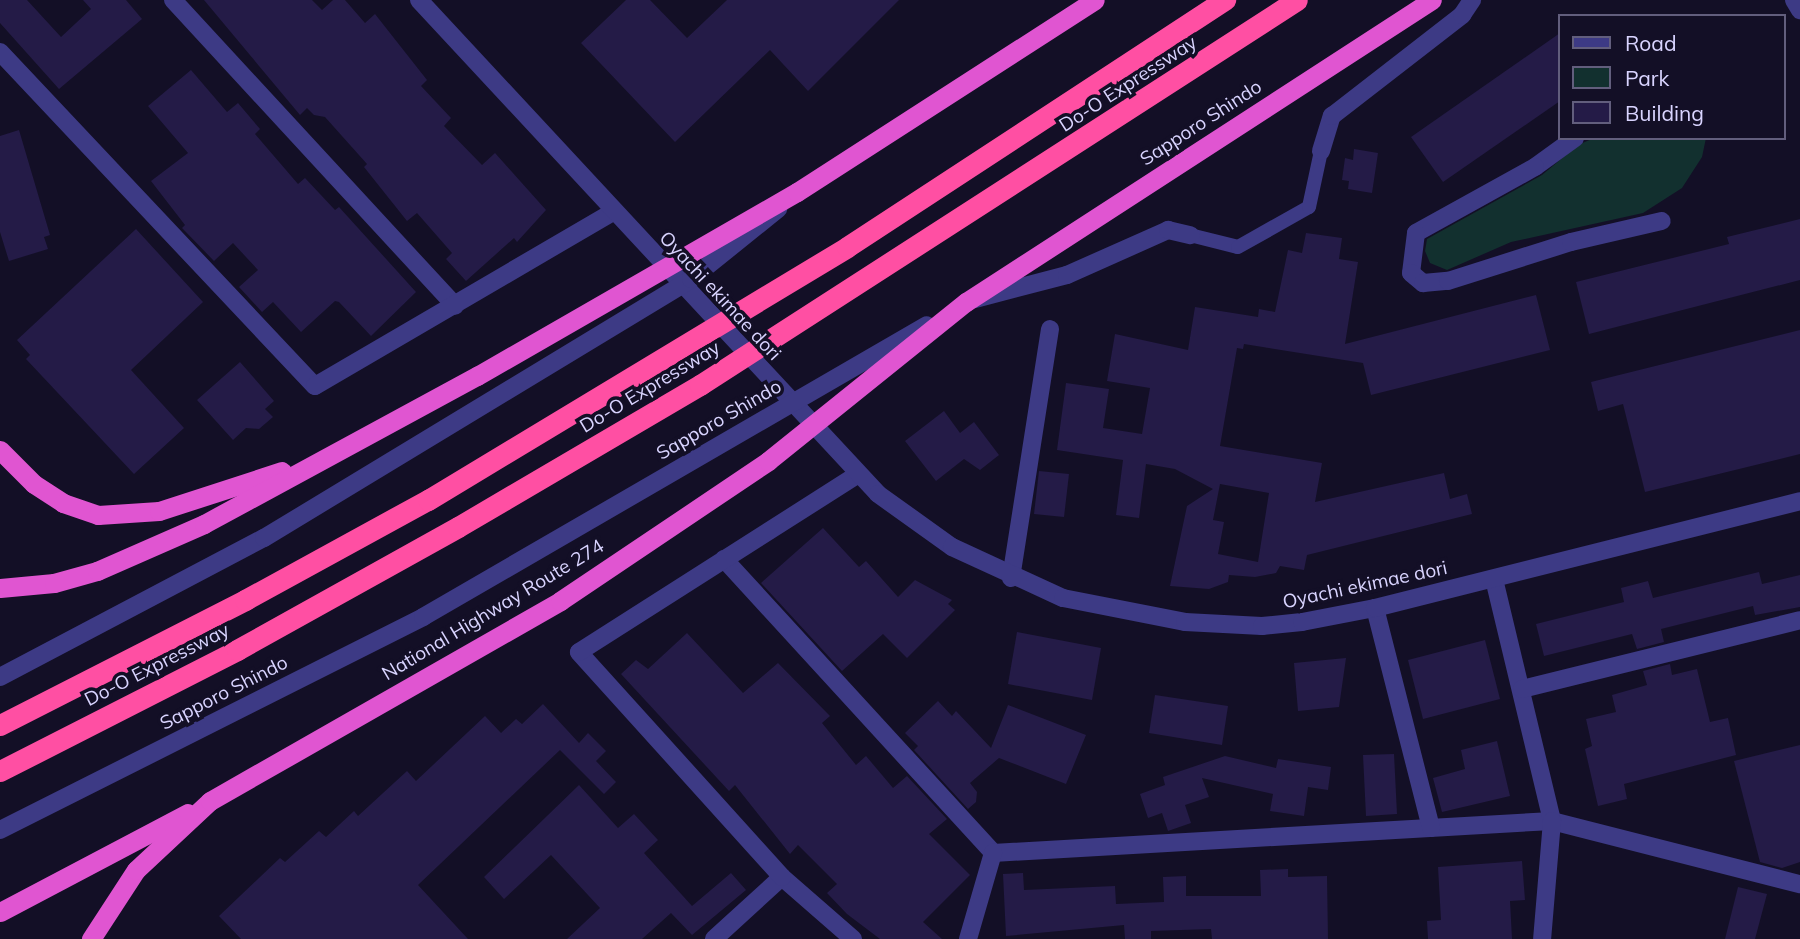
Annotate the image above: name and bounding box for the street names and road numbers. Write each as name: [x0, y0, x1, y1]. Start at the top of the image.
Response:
street label: Do-O Expressway: [1055, 31, 1201, 137]
street label: Sapporo Shindo: [1136, 75, 1266, 171]
street label: Oyachi ekimae dori: [654, 227, 786, 365]
street label: Do-O Expressway: [576, 336, 724, 438]
street label: Sapporo Shindo: [653, 375, 785, 465]
street label: National Highway Route 274: [378, 535, 608, 685]
street label: Oyachi ekimae dori: [1281, 556, 1449, 614]
street label: Do-O Expressway: [81, 619, 233, 711]
street label: Sapporo Shindo: [156, 651, 292, 735]

